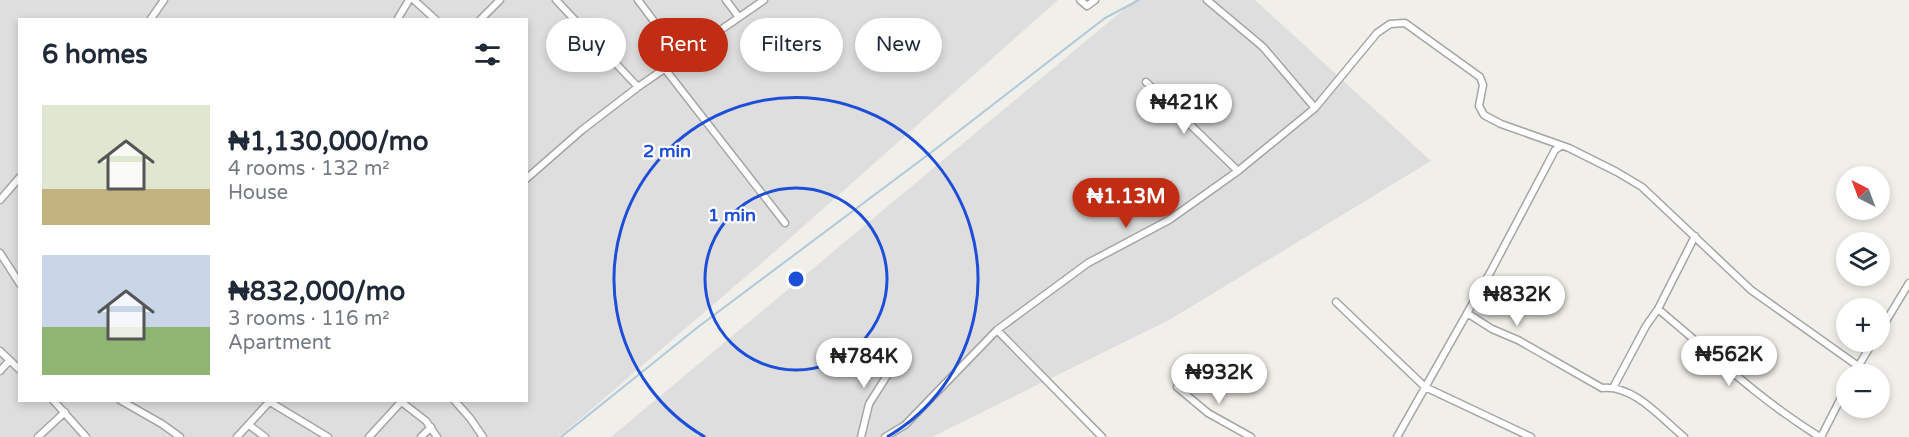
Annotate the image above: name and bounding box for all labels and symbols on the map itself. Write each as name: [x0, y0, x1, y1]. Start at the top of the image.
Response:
pin: ₦421K: [1142, 84, 1226, 135]
text: 2 min: [643, 140, 691, 162]
north arrow: [1836, 166, 1890, 220]
pin: ₦1.13M: [1077, 178, 1175, 229]
text: 1 min: [708, 204, 756, 226]
centre of rings: [786, 269, 806, 289]
pin: ₦832K: [1475, 276, 1559, 327]
pin: ₦562K: [1687, 336, 1771, 387]
pin: ₦784K: [822, 338, 906, 389]
pin: ₦932K: [1177, 354, 1261, 405]

